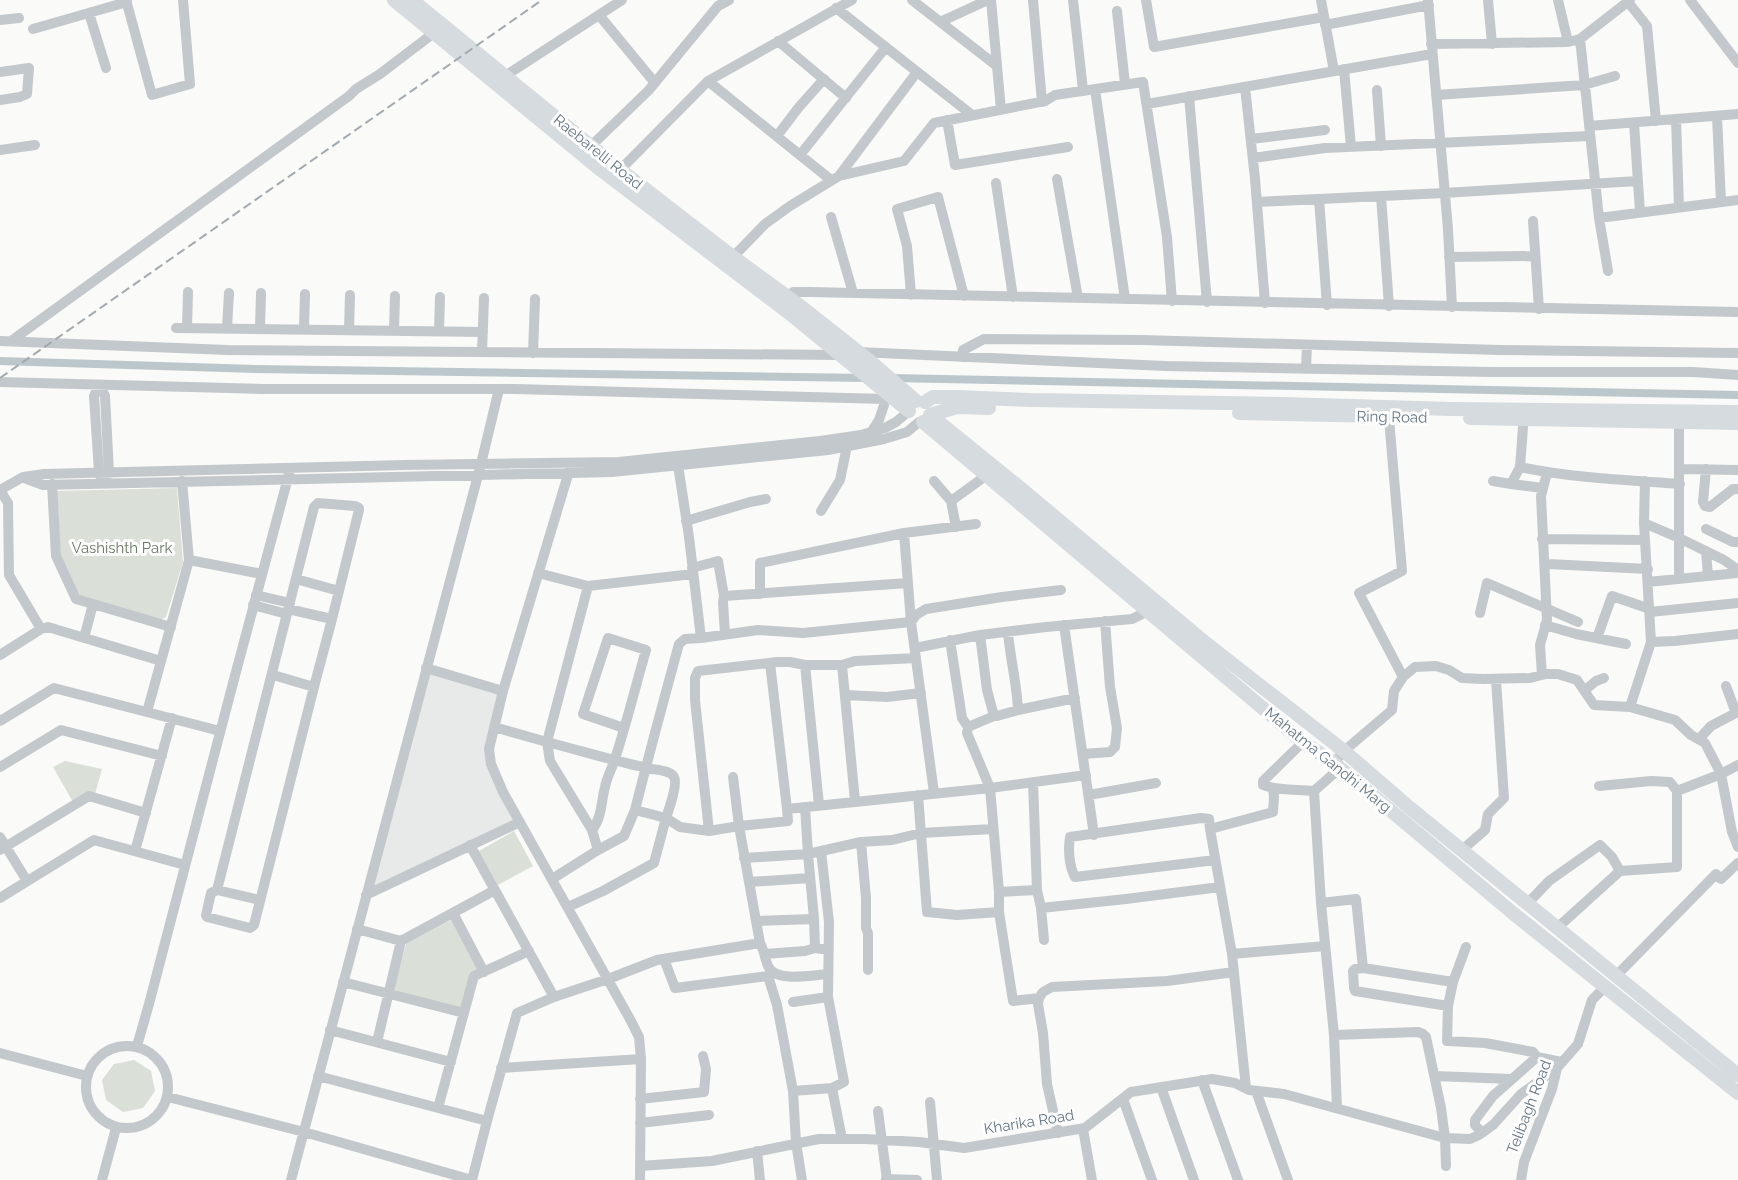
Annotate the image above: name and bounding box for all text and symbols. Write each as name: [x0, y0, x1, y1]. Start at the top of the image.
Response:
street label: Raebarelli Road: [550, 111, 646, 193]
street label: Ring Road: [1356, 407, 1428, 427]
park label: Vashishth Park: [72, 539, 173, 557]
street label: Mahatma Gandhi Marg: [1261, 703, 1395, 817]
street label: Telibagh Road: [1503, 1058, 1555, 1156]
street label: Kharika Road: [983, 1106, 1075, 1138]

